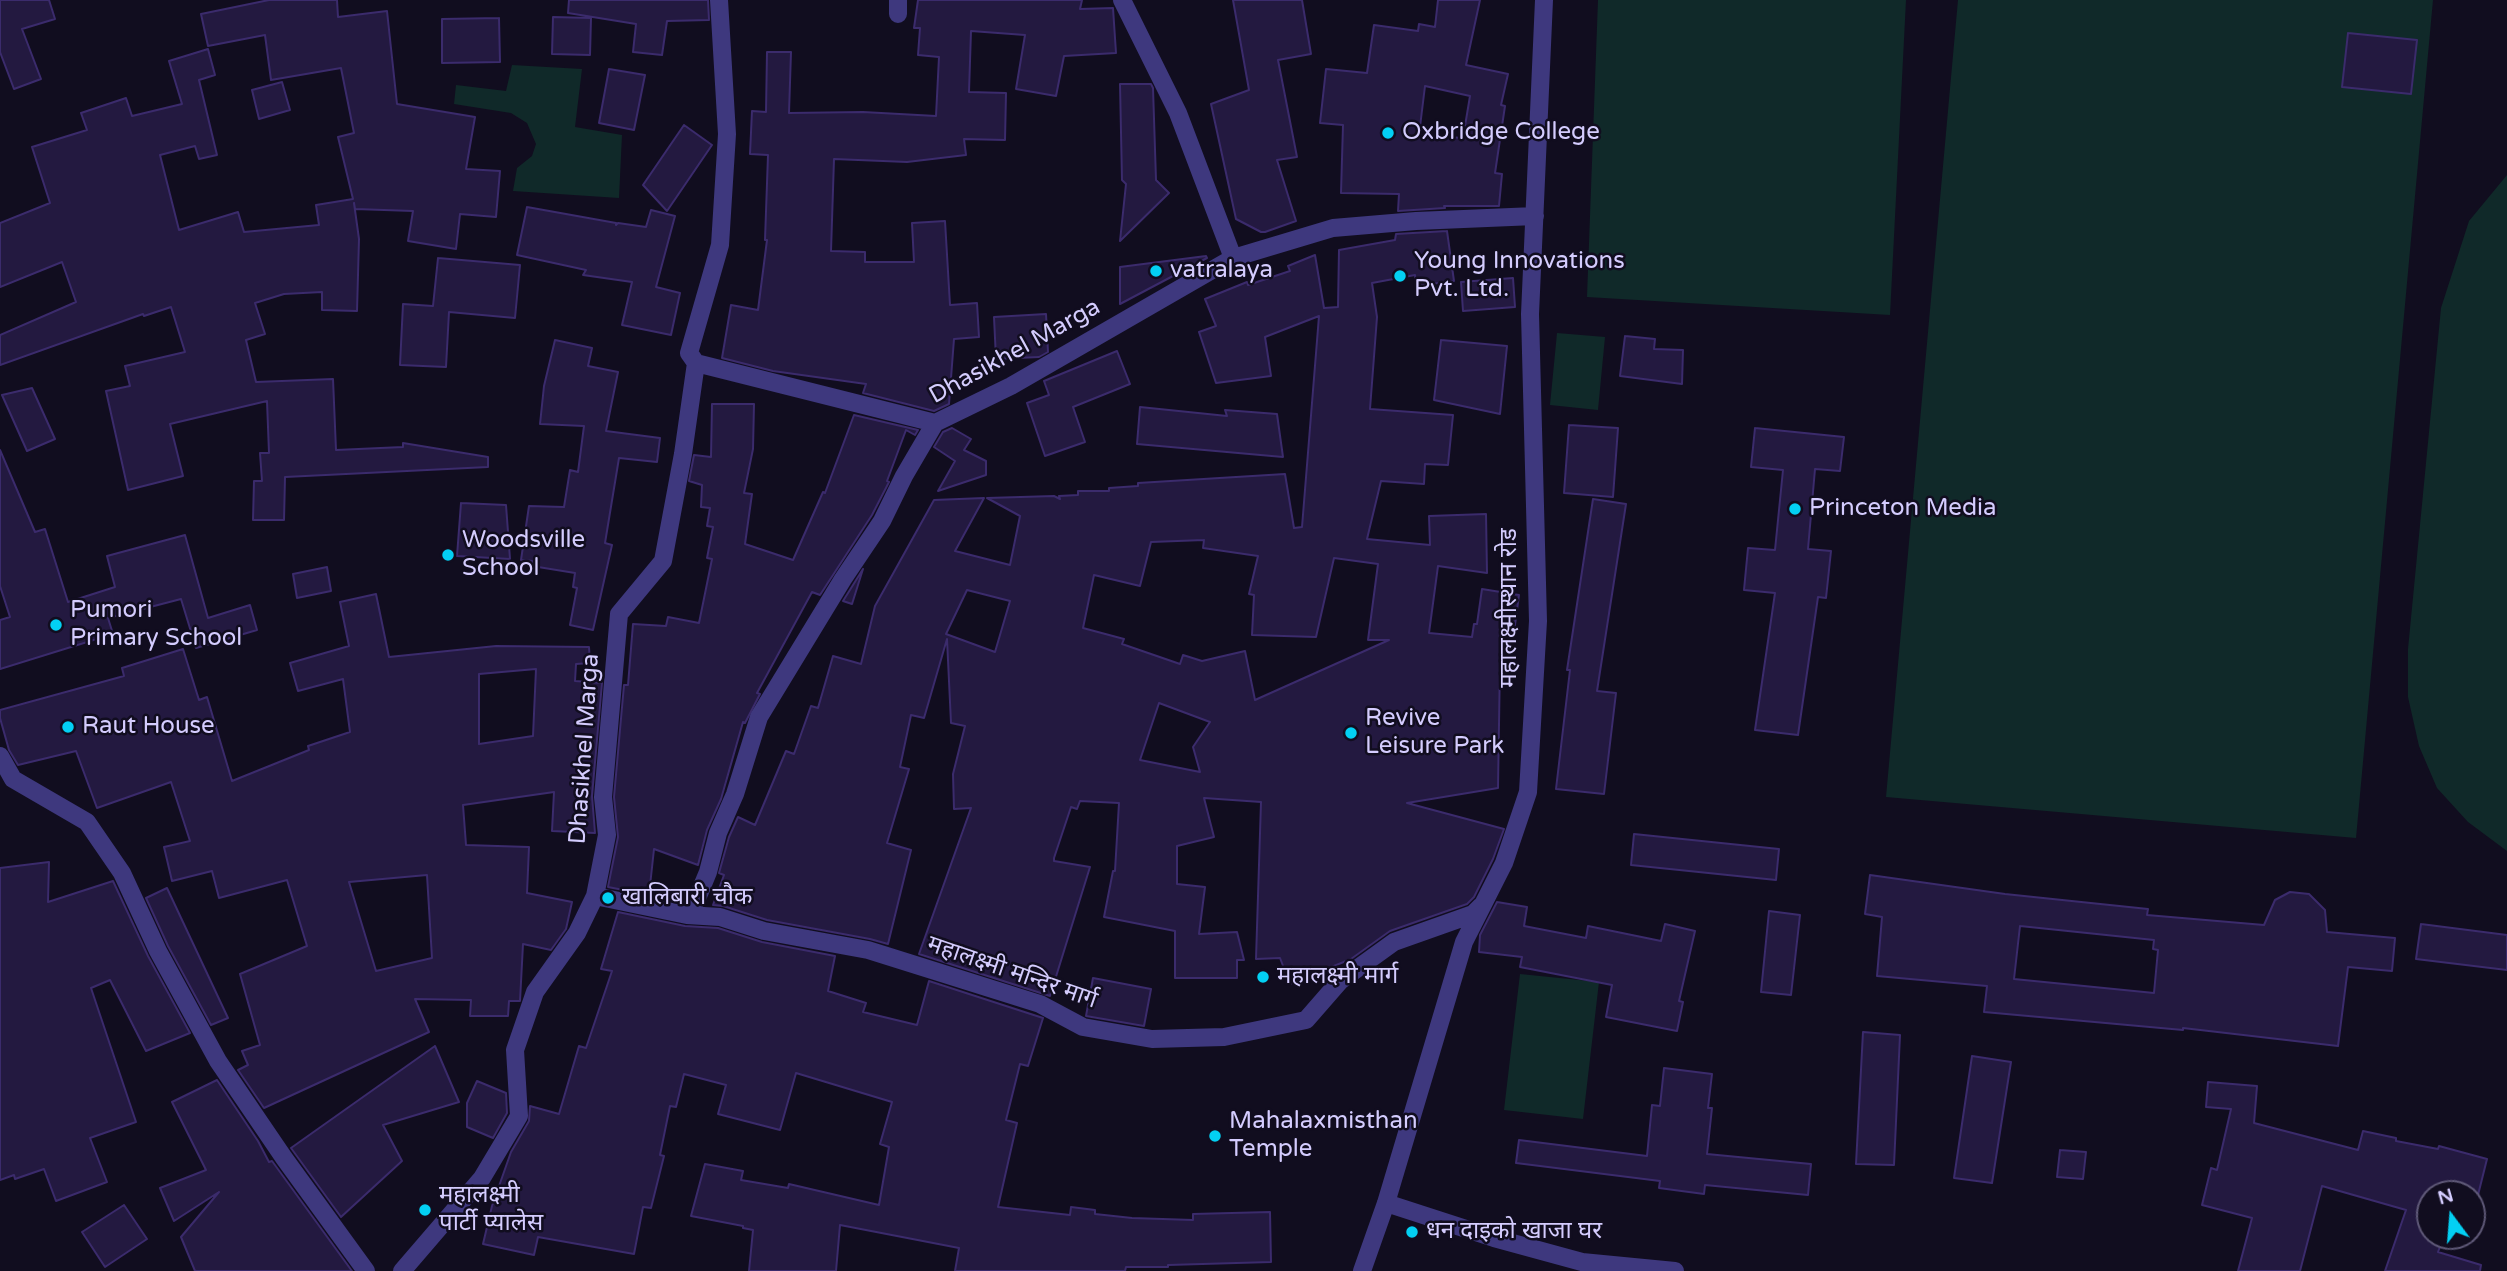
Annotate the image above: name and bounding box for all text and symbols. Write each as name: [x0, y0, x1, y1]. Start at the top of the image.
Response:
place label: Oxbridge College: [1402, 119, 1600, 147]
marker: Oxbridge College: [1380, 125, 1396, 141]
place label: Young Innovations Pvt. Ltd.: [1414, 248, 1625, 304]
place label: vatralaya: [1170, 257, 1273, 285]
marker: vatralaya: [1148, 263, 1164, 279]
marker: Young Innovations Pvt. Ltd.: [1392, 268, 1408, 284]
street label: Dhasikhel Marga: [924, 293, 1106, 411]
place label: Princeton Media: [1809, 495, 1996, 523]
marker: Princeton Media: [1787, 501, 1803, 517]
place label: Woodsville School: [462, 527, 585, 583]
street label: महालक्ष्मीस्थान रोड: [1496, 528, 1524, 688]
marker: Woodsville School: [440, 547, 456, 563]
place label: Pumori Primary School: [70, 597, 242, 653]
marker: Pumori Primary School: [48, 617, 64, 633]
street label: Dhasikhel Marga: [564, 653, 606, 845]
place label: Revive Leisure Park: [1365, 705, 1504, 761]
place label: Raut House: [82, 713, 215, 741]
marker: Raut House: [60, 719, 76, 735]
marker: Revive Leisure Park: [1343, 725, 1359, 741]
place label: खालिबारी चौक: [622, 884, 752, 912]
marker: खालिबारी चौक: [600, 890, 616, 906]
street label: महालक्ष्मी मन्दिर मार्ग: [923, 930, 1101, 1016]
place label: महालक्ष्मी मार्ग: [1277, 963, 1398, 991]
marker: महालक्ष्मी मार्ग: [1255, 969, 1271, 985]
place label: Mahalaxmisthan Temple: [1229, 1108, 1418, 1164]
marker: Mahalaxmisthan Temple: [1207, 1128, 1223, 1144]
north arrow: [2416, 1180, 2486, 1250]
place label: महालक्ष्मी पार्टी प्यालेस: [439, 1182, 543, 1238]
text: N: [2435, 1184, 2456, 1209]
marker: महालक्ष्मी पार्टी प्यालेस: [417, 1202, 433, 1218]
place label: धन दाइको खाजा घर: [1426, 1218, 1602, 1246]
marker: धन दाइको खाजा घर: [1404, 1224, 1420, 1240]

